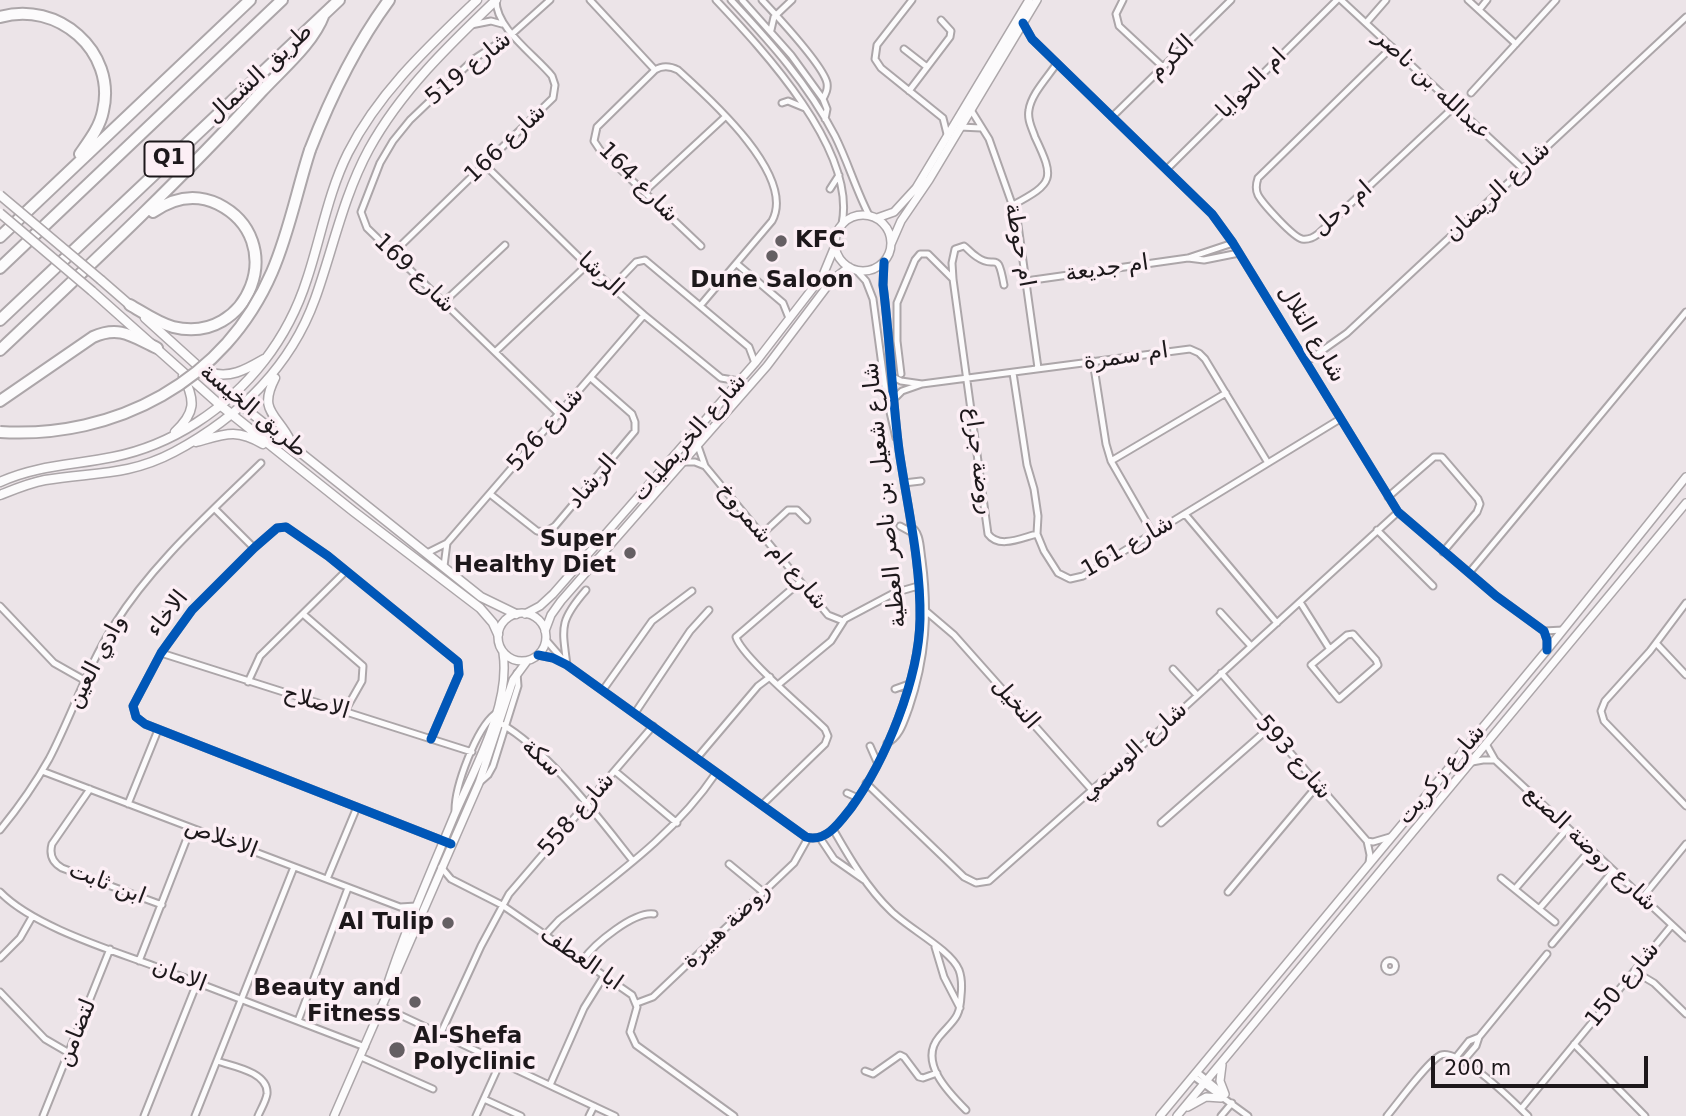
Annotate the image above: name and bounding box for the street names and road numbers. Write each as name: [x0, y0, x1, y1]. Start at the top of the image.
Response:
street label: طريق الشمال: [201, 18, 319, 130]
street label: عبدالله بن ناصر: [1368, 24, 1496, 146]
street label: شارع 519: [421, 26, 517, 112]
street label: الكرم: [1143, 30, 1201, 86]
street label: ام الحوايا: [1211, 43, 1293, 125]
street label: شارع 166: [460, 99, 552, 189]
street label: شارع الريضان: [1439, 136, 1557, 248]
street label: شارع 164: [592, 137, 684, 229]
road number: Q1: [144, 142, 194, 176]
street label: ام دحل: [1308, 176, 1378, 242]
street label: ام حوطة: [998, 201, 1040, 289]
street label: شارع 169: [368, 229, 460, 319]
street label: الرشا: [571, 247, 629, 303]
street label: ام جديعة: [1063, 249, 1151, 289]
street label: شارع التلال: [1271, 280, 1351, 388]
street label: ام سمرة: [1082, 337, 1170, 377]
street label: طريق الخيسة: [194, 358, 312, 464]
street label: شارع شعيل بن ناصر العطية: [857, 361, 913, 629]
street label: شارع الخريطيات: [627, 368, 753, 508]
street label: شارع 526: [502, 382, 590, 478]
street label: روضة جراع: [957, 405, 999, 517]
street label: الرشاد: [562, 449, 624, 515]
street label: شارع ام شمروخ: [711, 478, 833, 616]
street label: شارع 161: [1077, 509, 1179, 585]
street label: الاخاء: [141, 585, 195, 643]
street label: وادي العين: [61, 610, 133, 714]
street label: النخيل: [985, 672, 1045, 736]
street label: الاصلاح: [280, 680, 352, 726]
street label: شارع الوسمي: [1074, 696, 1194, 808]
street label: شارع 593: [1249, 710, 1337, 806]
street label: شارع زكريت: [1392, 719, 1492, 831]
street label: سكة: [515, 733, 567, 783]
street label: شارع 558: [533, 767, 621, 863]
street label: شارع روضة الصنع: [1518, 780, 1662, 918]
street label: الاخلاص: [181, 813, 261, 865]
street label: ابن ثابت: [65, 857, 149, 911]
street label: روضة هبيرة: [677, 877, 777, 975]
street label: ابا العطف: [534, 921, 628, 997]
street label: شارع 150: [1580, 937, 1666, 1033]
street label: الامان: [148, 953, 210, 999]
street label: لتضامن: [51, 995, 103, 1071]

